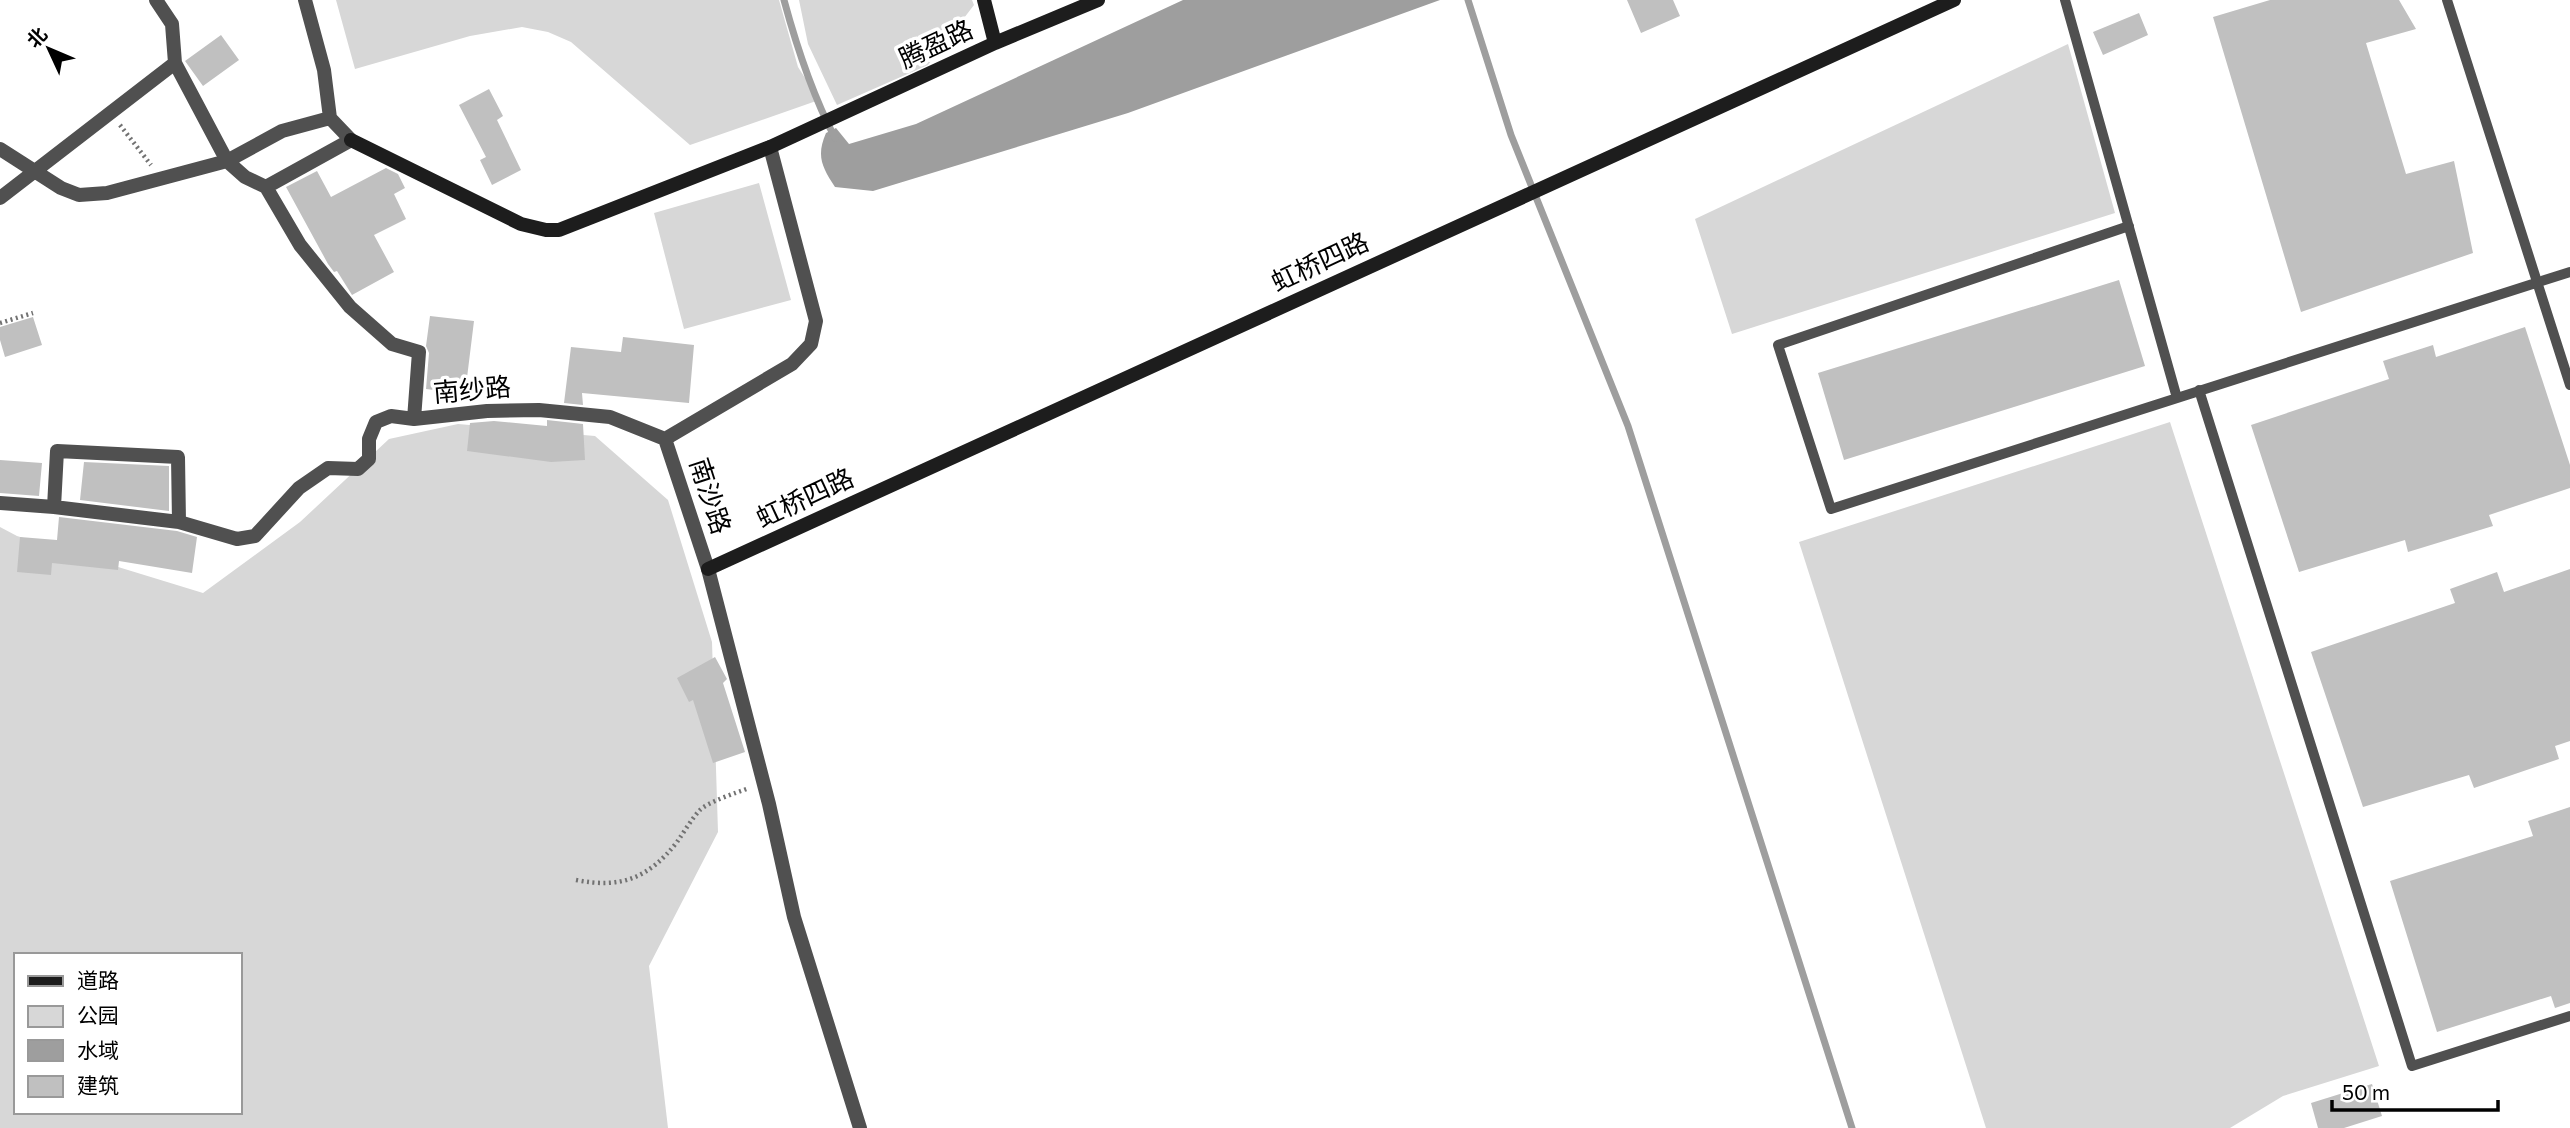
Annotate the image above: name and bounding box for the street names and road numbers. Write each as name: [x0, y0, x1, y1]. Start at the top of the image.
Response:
street label: 腾盈路: [893, 12, 977, 73]
street label: 虹桥四路: [1266, 225, 1373, 297]
street label: 南纱路: [432, 370, 512, 407]
street label: 南沙路: [685, 454, 738, 537]
street label: 虹桥四路: [751, 461, 858, 533]

